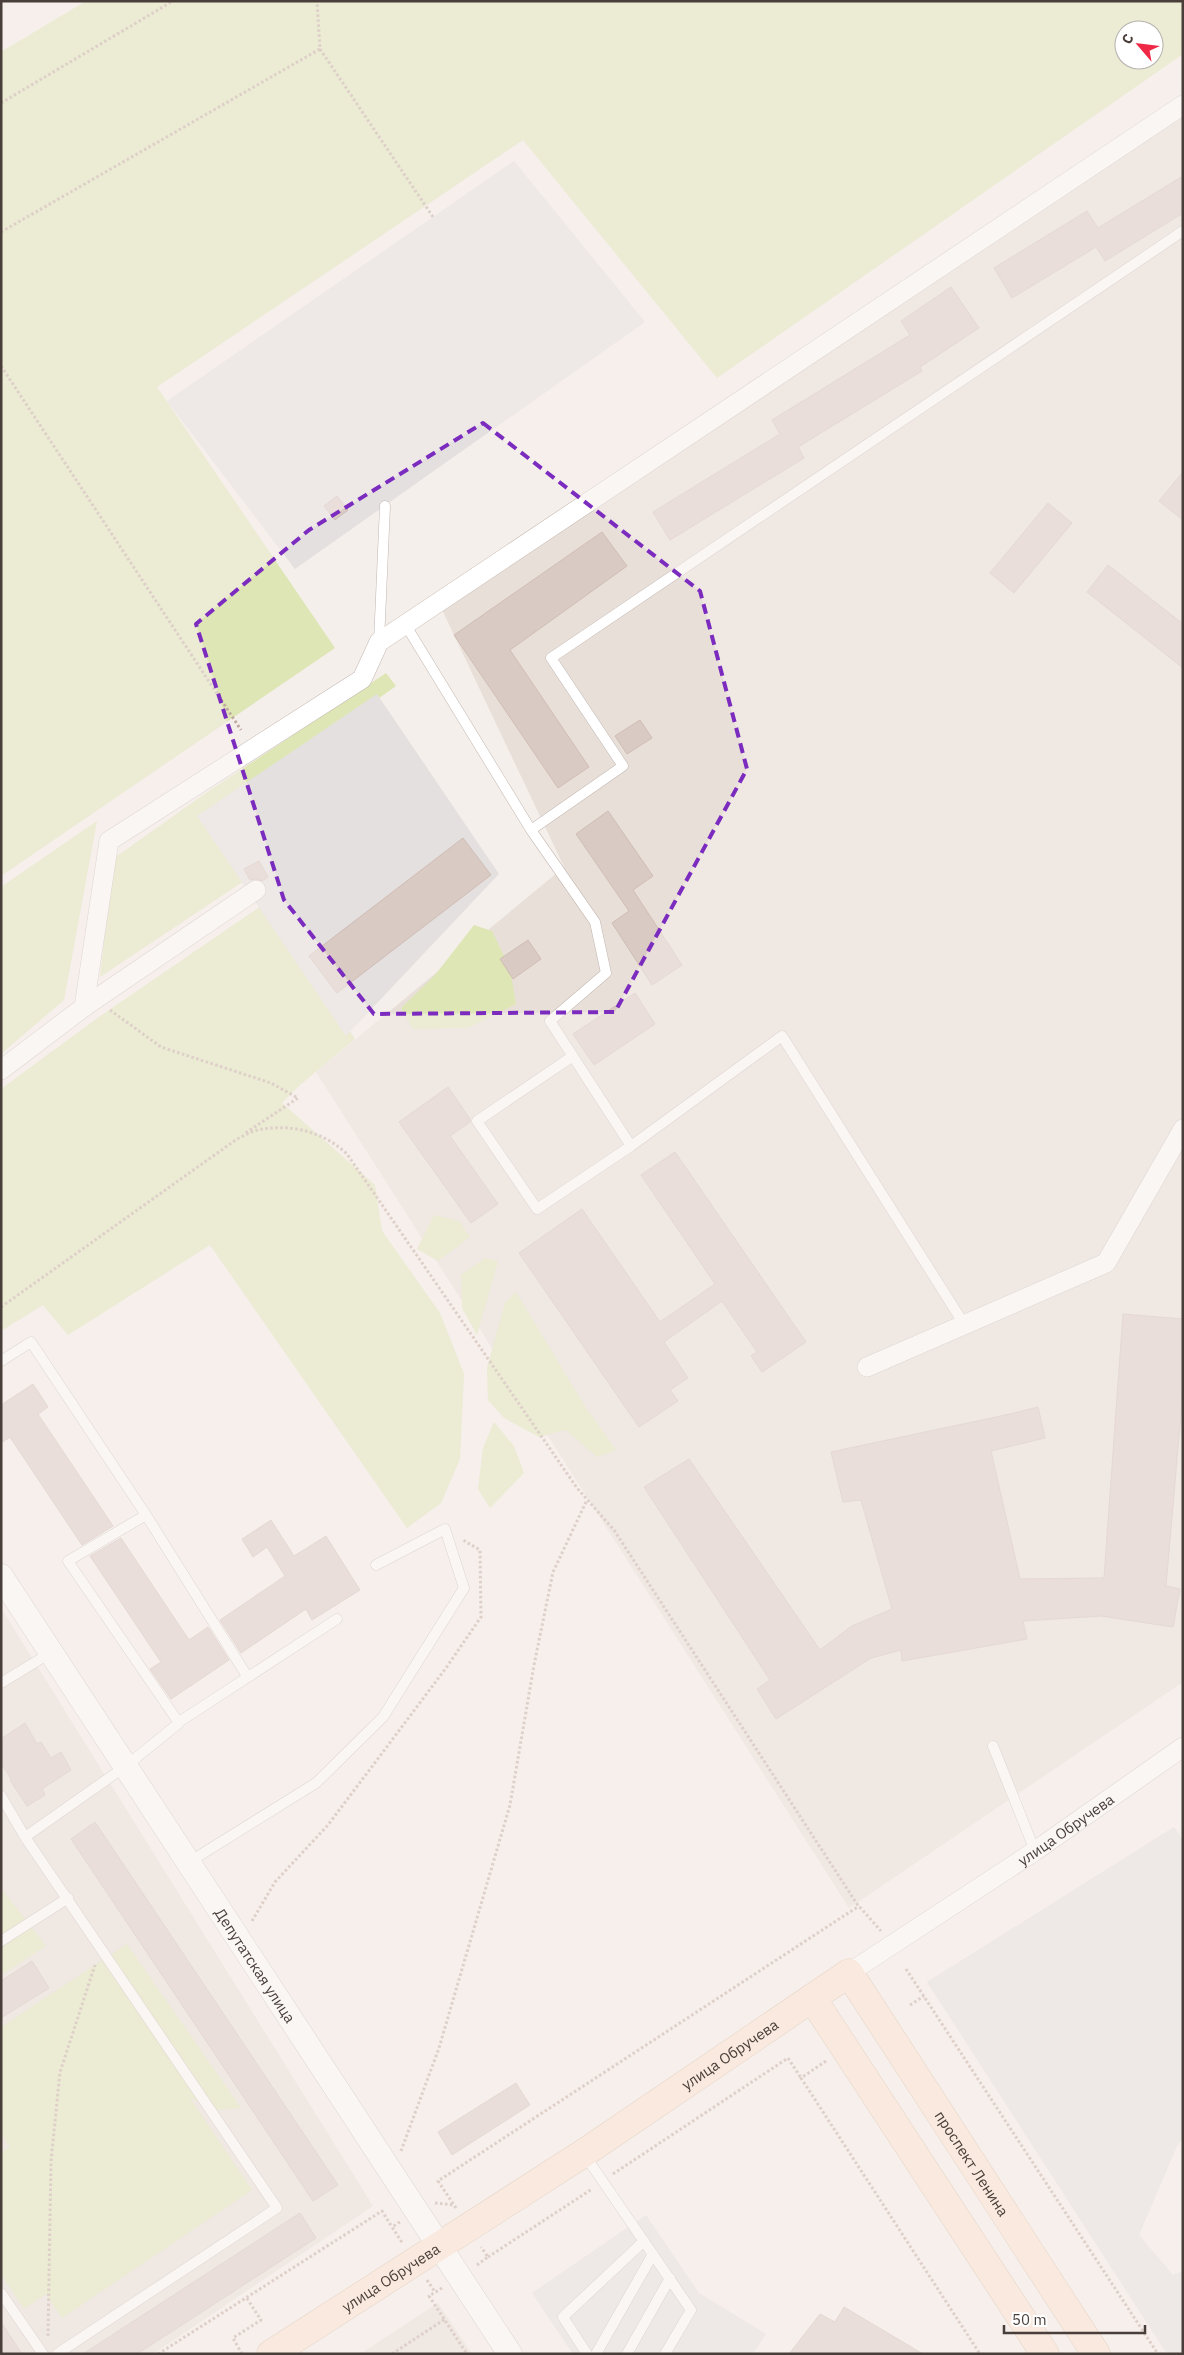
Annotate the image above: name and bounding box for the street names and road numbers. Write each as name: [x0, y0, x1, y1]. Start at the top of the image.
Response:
street label: улица Обручева: [1014, 1789, 1117, 1869]
street label: Депутатская улица: [211, 1904, 300, 2026]
street label: улица Обручева: [678, 2014, 782, 2094]
street label: проспект Ленина: [931, 2107, 1013, 2220]
street label: улица Обручева: [338, 2239, 443, 2316]

